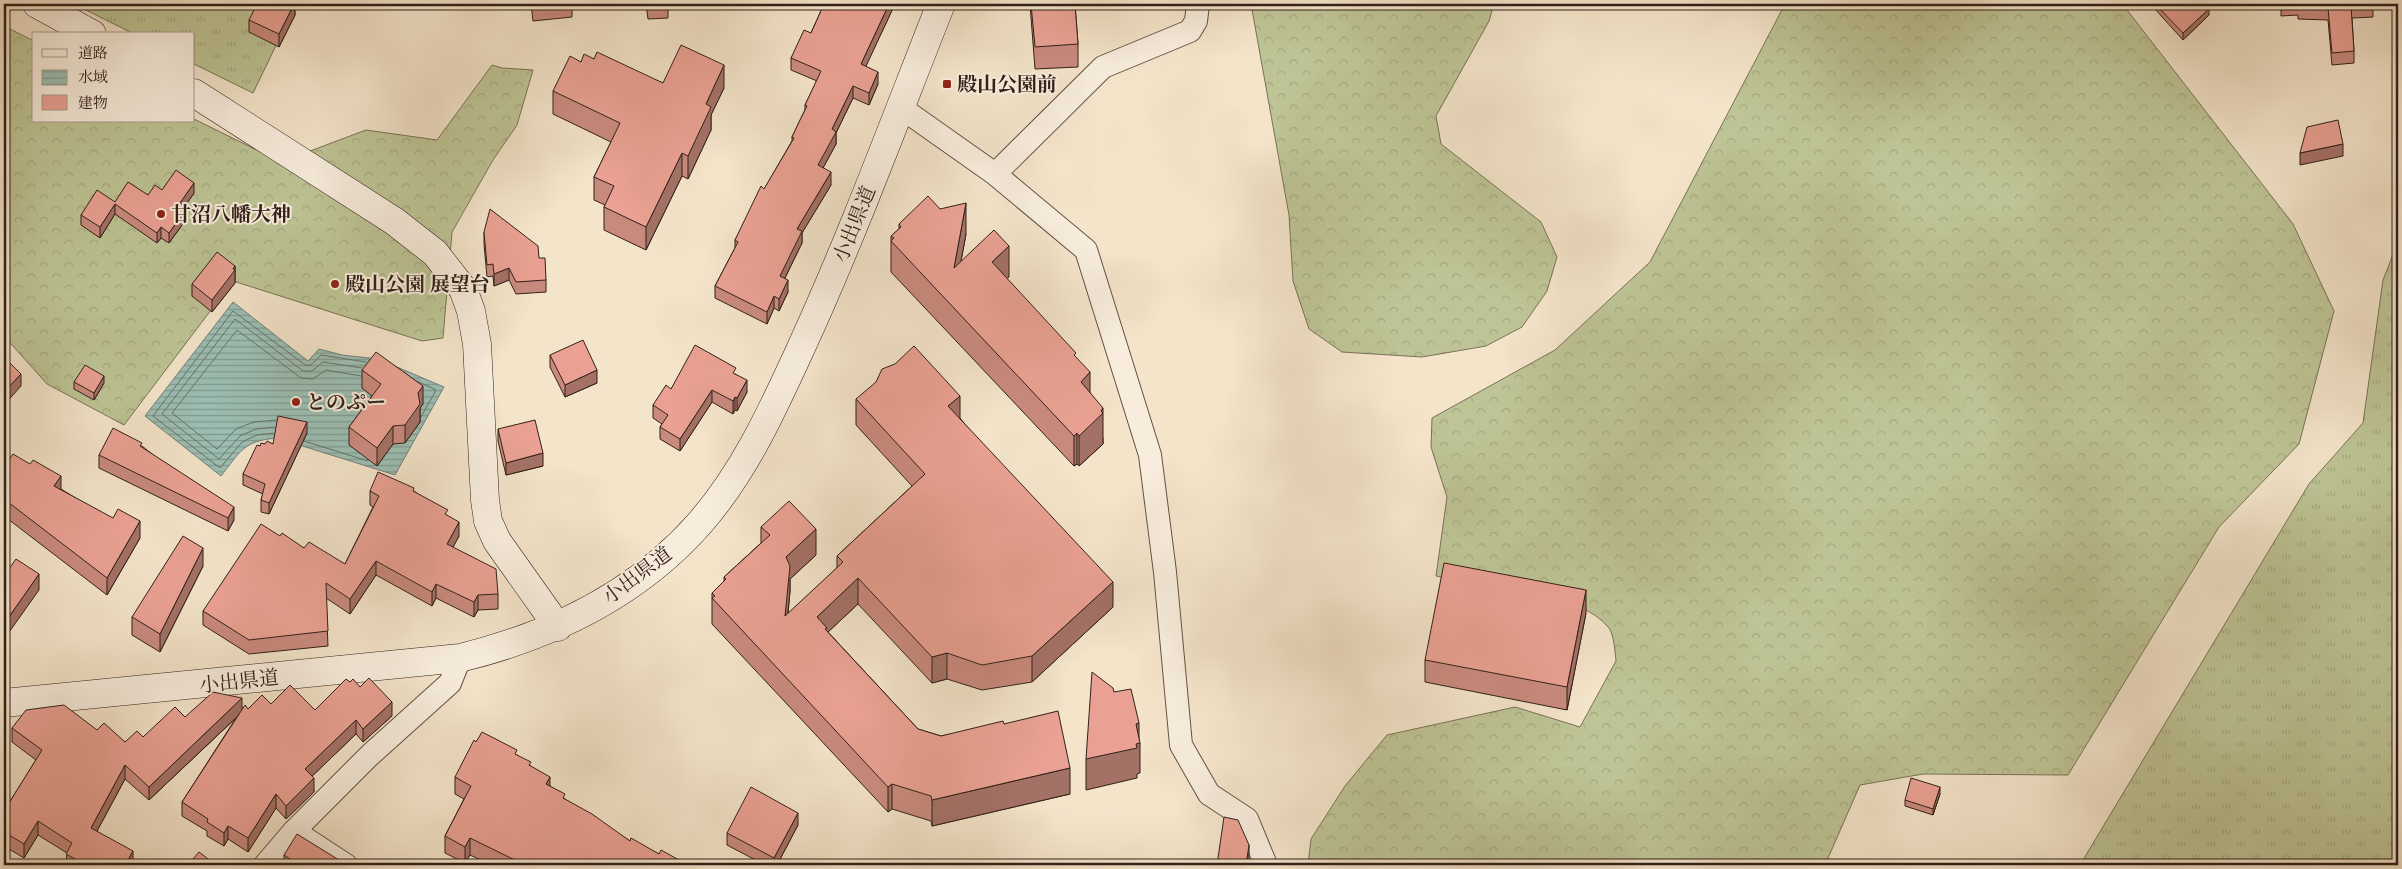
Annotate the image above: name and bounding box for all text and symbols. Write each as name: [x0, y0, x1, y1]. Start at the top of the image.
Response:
legend: [32, 32, 195, 122]
text: 道路: [78, 43, 108, 62]
text: 水域: [78, 67, 108, 86]
place label: 殿山公園前: [957, 71, 1057, 97]
marker: 殿山公園前: [941, 78, 953, 90]
text: 建物: [78, 93, 108, 112]
street label: 小出県道: [827, 182, 881, 266]
place label: 甘沼八幡大神: [171, 201, 291, 227]
marker: 甘沼八幡大神: [155, 208, 167, 220]
place label: 殿山公園 展望台: [345, 271, 490, 297]
marker: 殿山公園 展望台: [329, 278, 341, 290]
place label: とのぷー: [306, 389, 386, 415]
marker: とのぷー: [290, 396, 302, 408]
street label: 小出県道: [597, 541, 677, 609]
street label: 小出県道: [198, 664, 280, 698]

